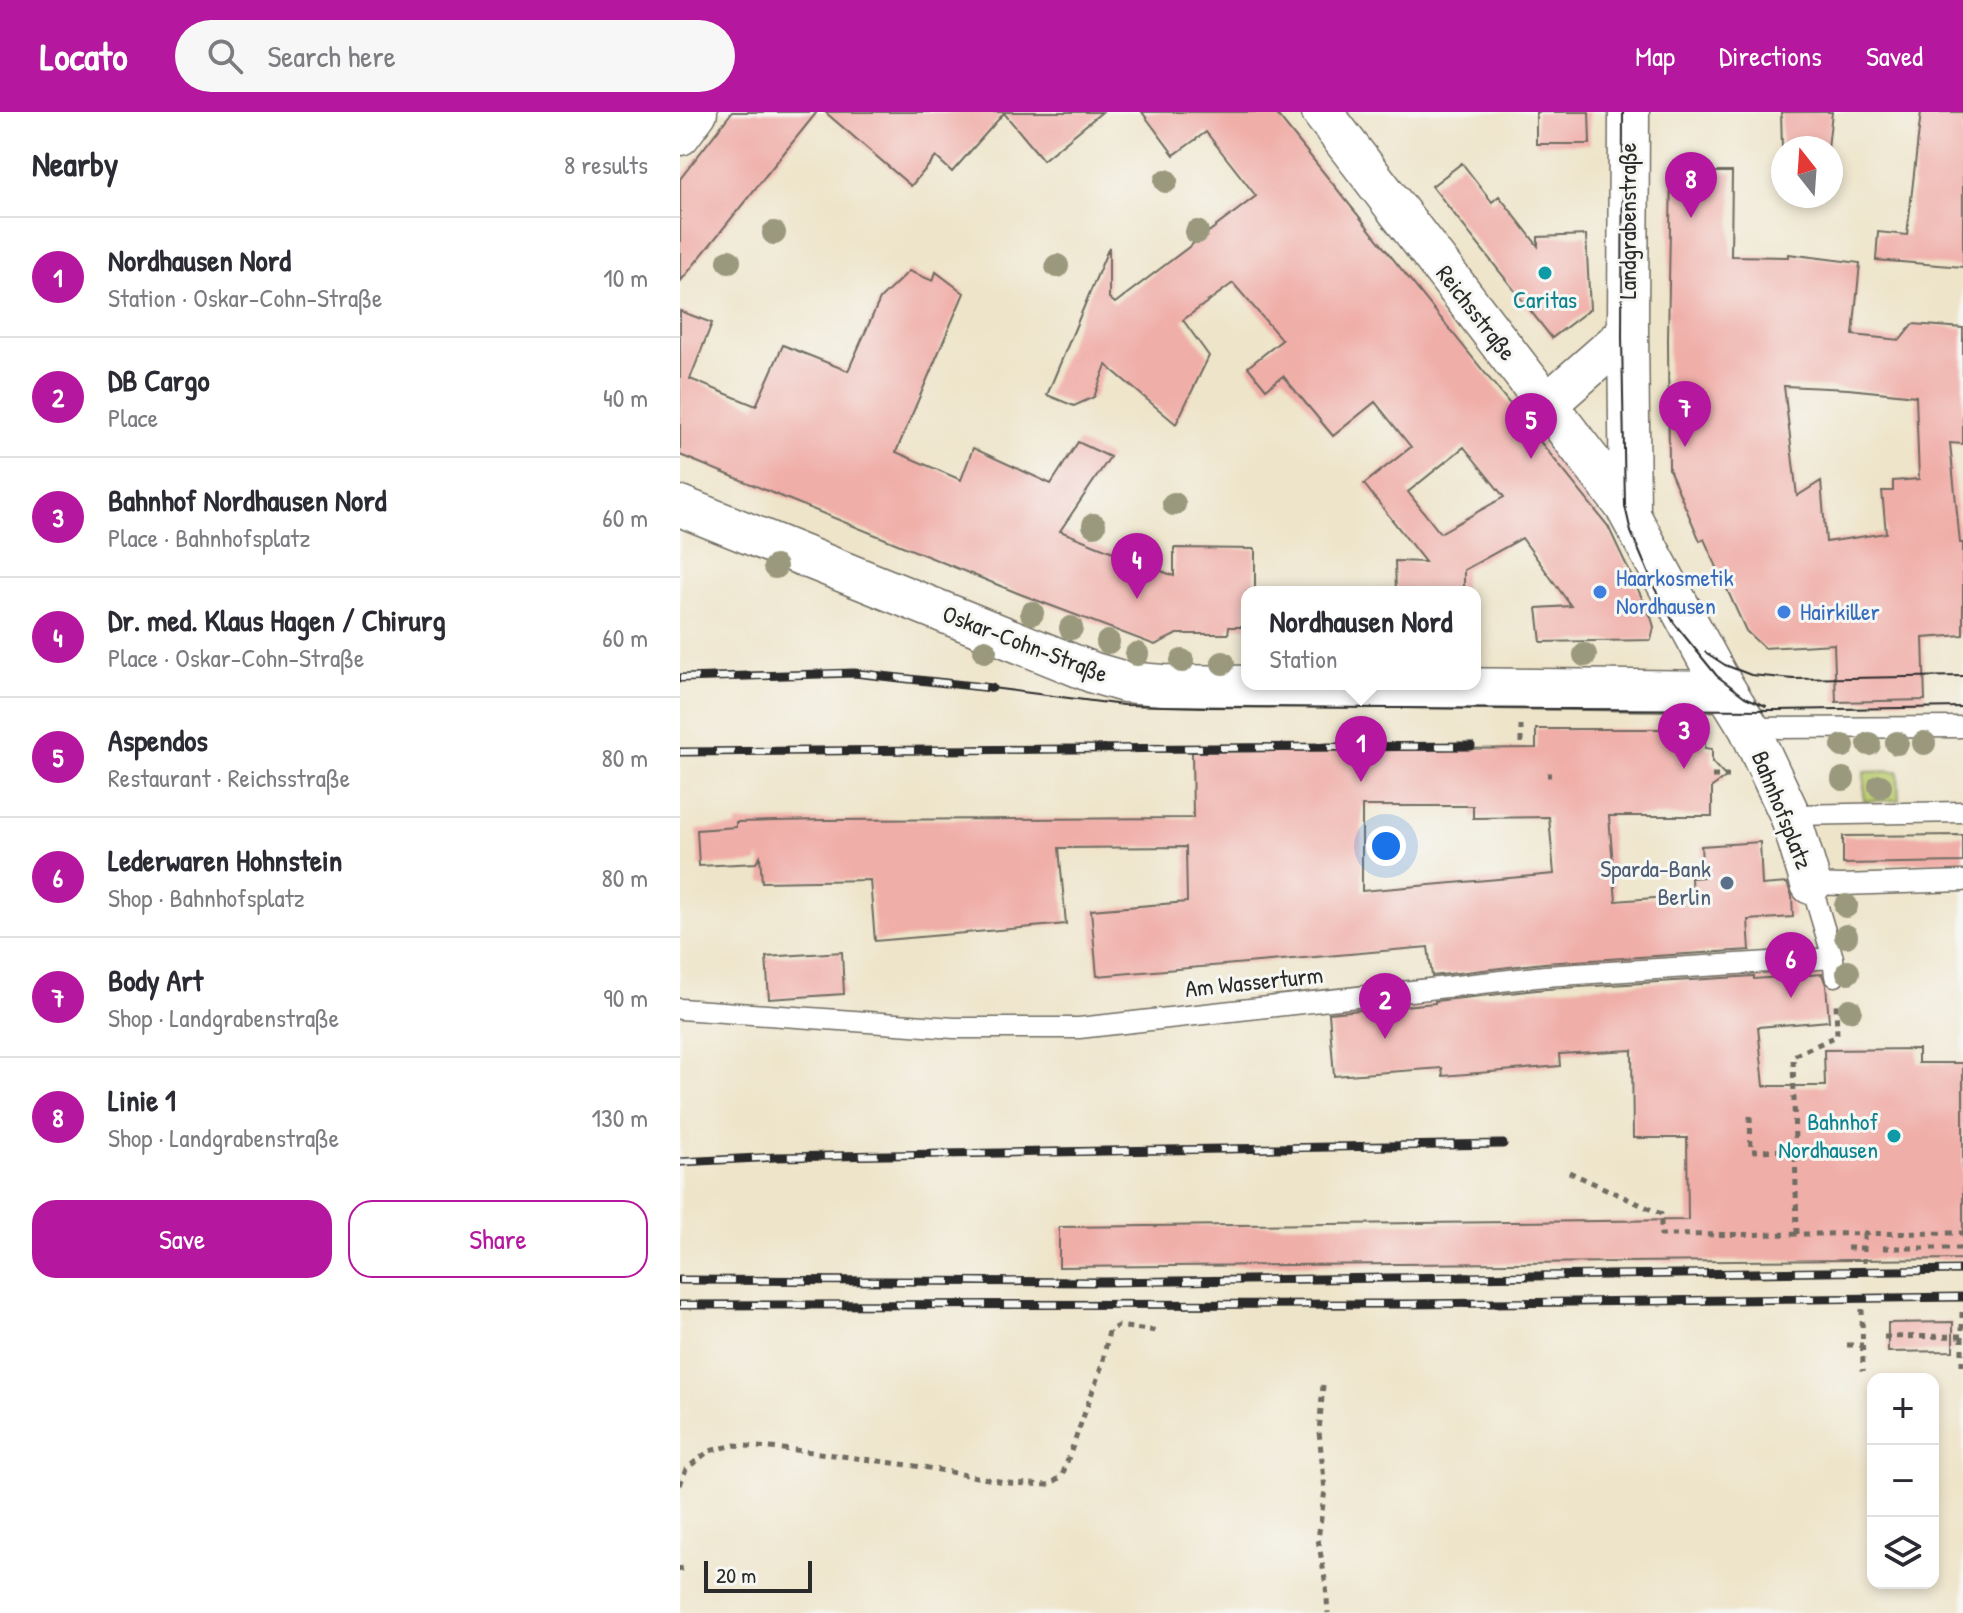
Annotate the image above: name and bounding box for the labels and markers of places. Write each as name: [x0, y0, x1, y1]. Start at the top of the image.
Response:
pin: 8: [1665, 152, 1717, 218]
marker: Caritas: [1536, 264, 1554, 282]
place label: Caritas: [1513, 283, 1577, 315]
pin: 7: [1659, 381, 1711, 447]
pin: 5: [1505, 393, 1557, 459]
pin: 4: [1111, 533, 1163, 599]
place label: Haarkosmetik Nordhausen: [1616, 561, 1734, 621]
marker: Haarkosmetik Nordhausen: [1591, 583, 1609, 601]
place label: Hairkiller: [1800, 595, 1880, 627]
marker: Hairkiller: [1775, 603, 1793, 621]
pin: 3: [1658, 703, 1710, 769]
pin: 1: [1335, 716, 1387, 782]
place label: Sparda-Bank Berlin: [1600, 852, 1711, 912]
marker: Sparda-Bank Berlin: [1718, 874, 1736, 892]
pin: 6: [1765, 932, 1817, 998]
pin: 2: [1359, 973, 1411, 1039]
place label: Bahnhof Nordhausen: [1778, 1105, 1878, 1165]
marker: Bahnhof Nordhausen: [1885, 1127, 1903, 1145]

